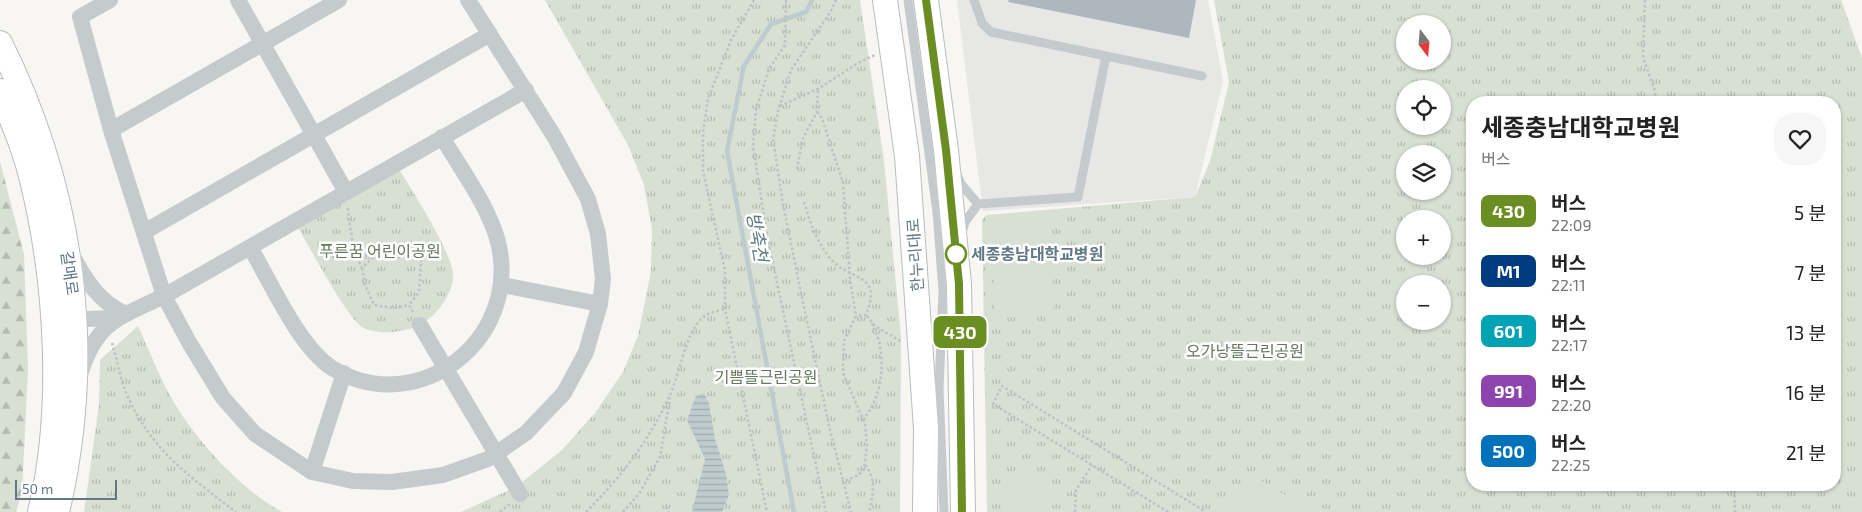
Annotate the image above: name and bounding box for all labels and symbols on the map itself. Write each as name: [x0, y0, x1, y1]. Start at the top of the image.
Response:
north arrow: [1396, 15, 1451, 70]
water label: 방축천: [743, 210, 774, 266]
street label: 한누리대로: [902, 217, 927, 292]
park label: 푸른꿈 어린이공원: [319, 241, 441, 260]
marker: 세종충남대학교병원: [945, 243, 967, 265]
place label: 세종충남대학교병원: [971, 244, 1103, 263]
street label: 갈매로: [58, 250, 83, 296]
line badge: 430: [931, 316, 989, 348]
park label: 오가낭뜰근린공원: [1186, 341, 1304, 360]
park label: 기쁨뜰근린공원: [714, 367, 818, 386]
scale bar: [15, 477, 118, 500]

